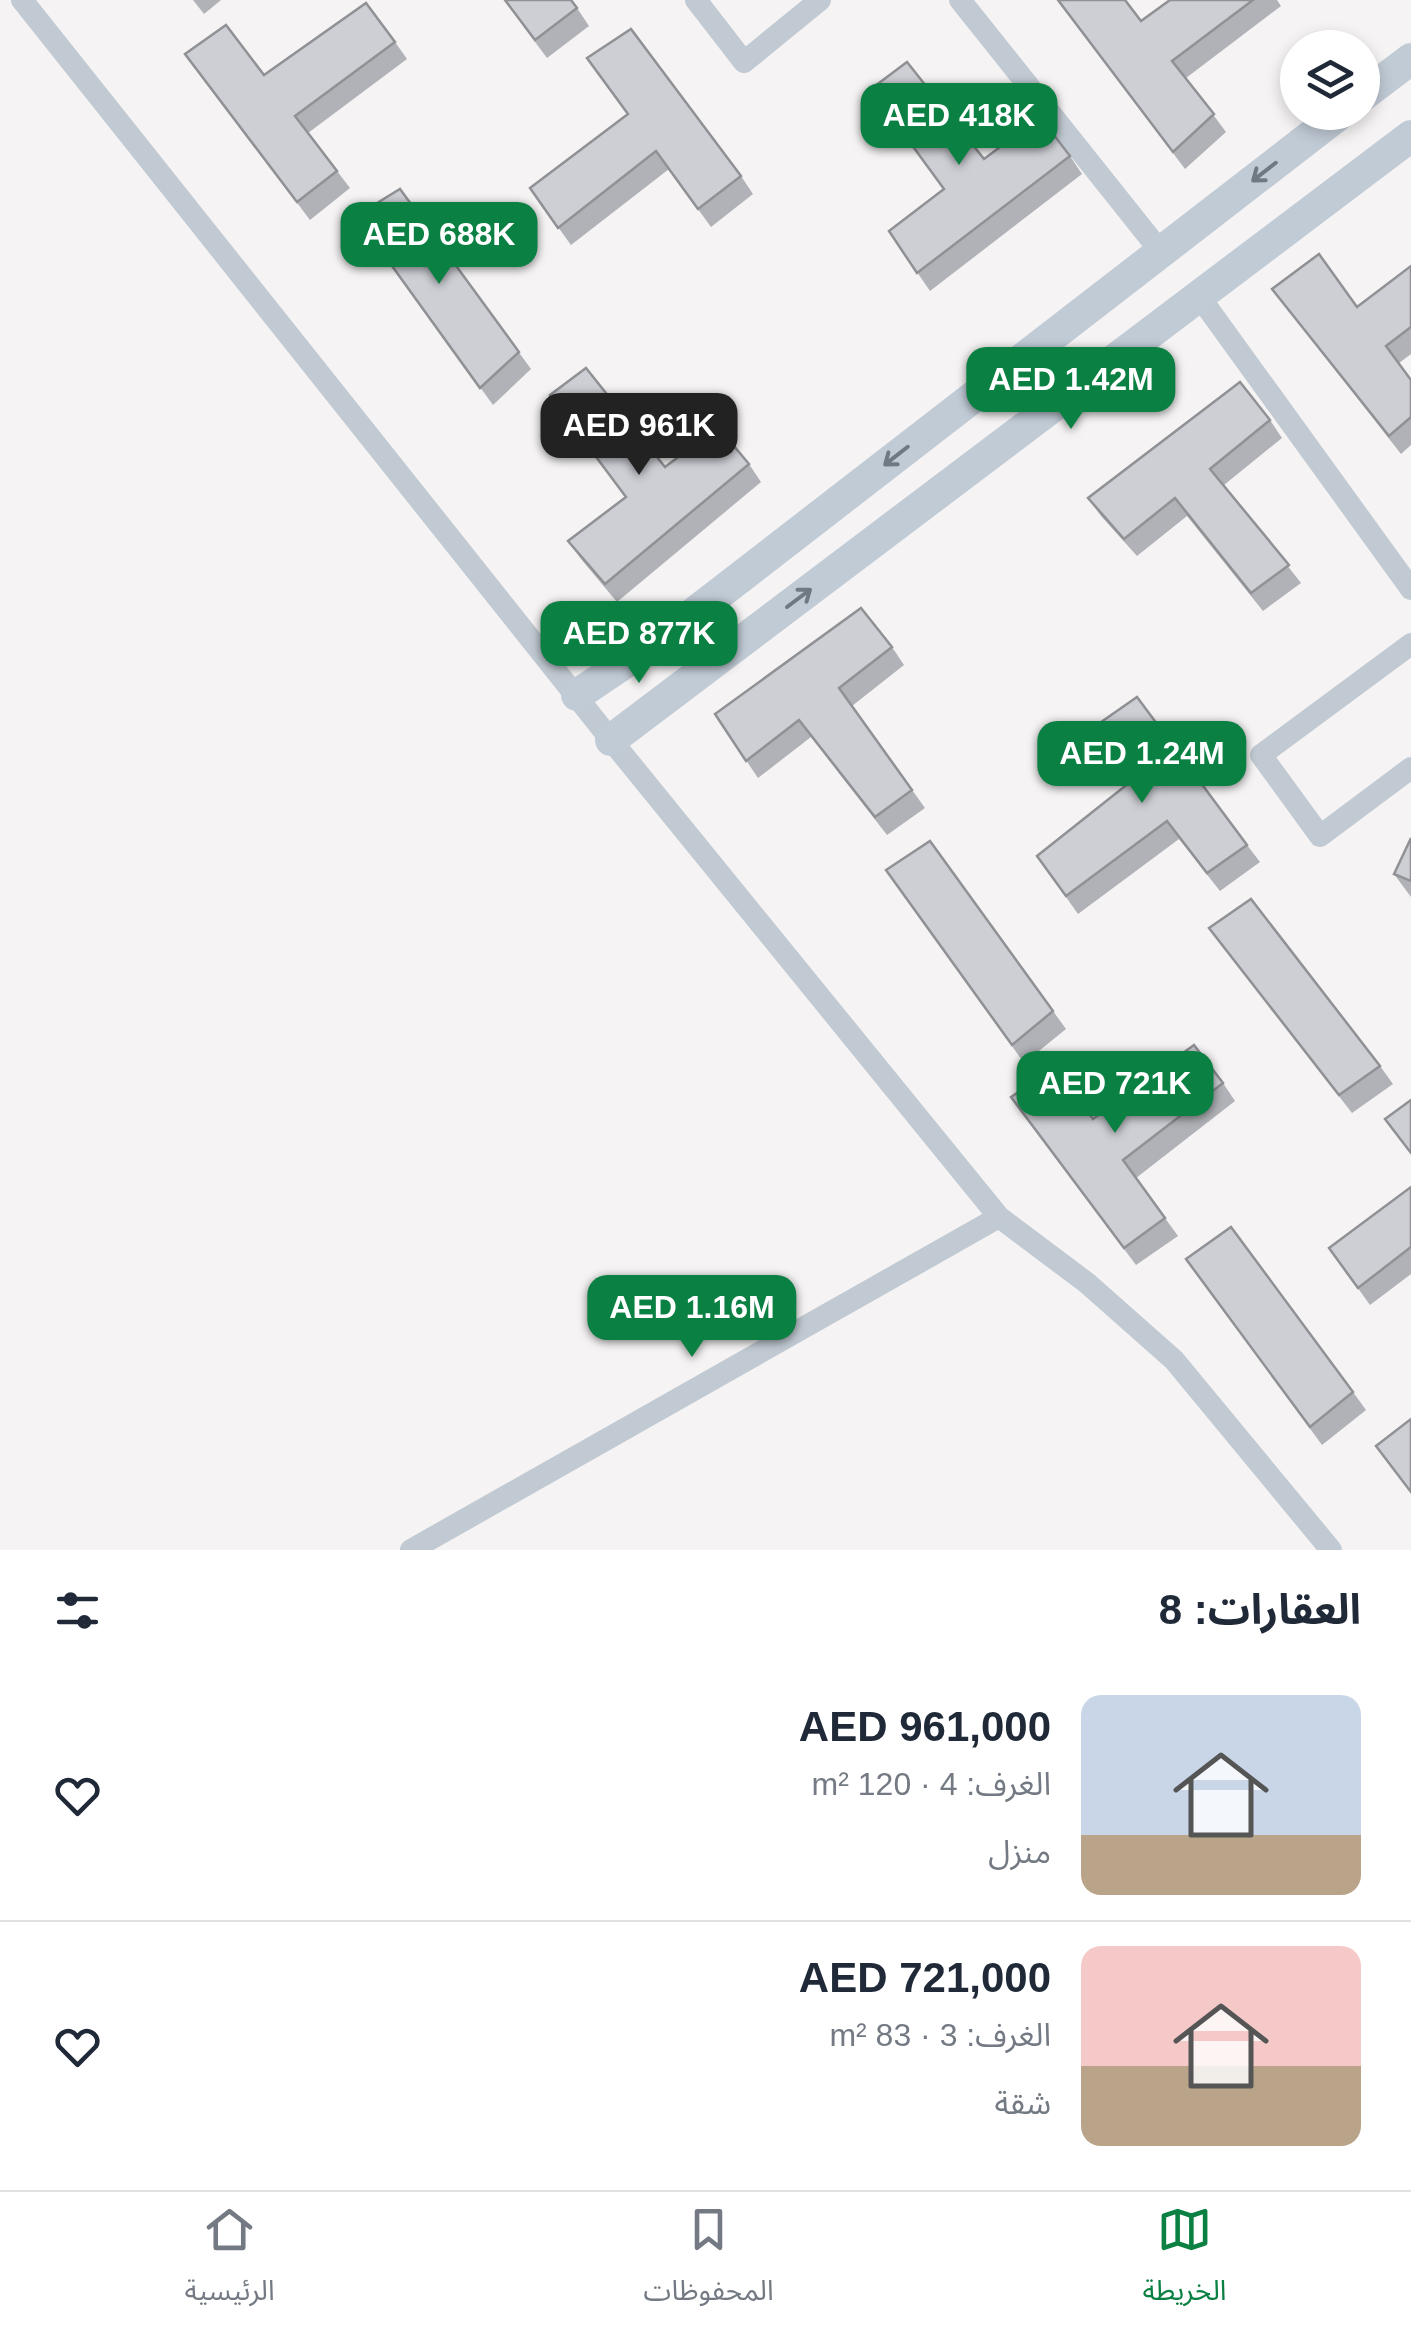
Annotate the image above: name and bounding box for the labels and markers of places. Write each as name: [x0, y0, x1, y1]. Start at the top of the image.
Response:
pin: AED 418K: [856, 83, 1062, 168]
pin: AED 688K: [336, 202, 542, 287]
pin: AED 1.42M: [957, 347, 1185, 432]
pin: AED 961K: [536, 393, 742, 478]
pin: AED 877K: [536, 601, 742, 686]
pin: AED 1.24M: [1028, 721, 1256, 806]
pin: AED 721K: [1012, 1051, 1218, 1136]
pin: AED 1.16M: [578, 1275, 806, 1360]

